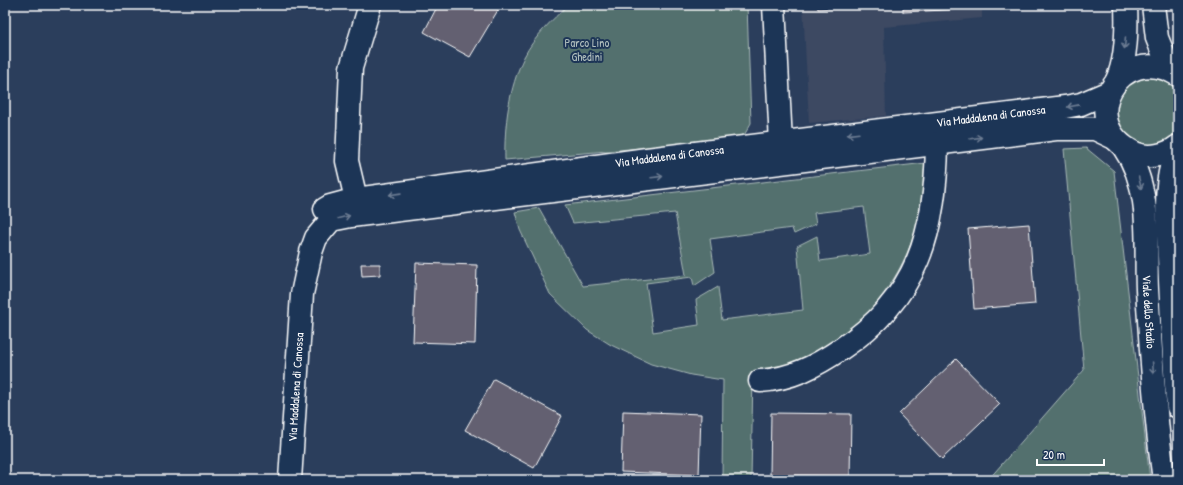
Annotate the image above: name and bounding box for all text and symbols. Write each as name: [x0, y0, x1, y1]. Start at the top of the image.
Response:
park label: Parco Lino Ghedini: [565, 34, 610, 65]
one-way arrow: [1121, 36, 1128, 49]
street label: Via Maddalena di Canossa: [935, 100, 1046, 131]
one-way arrow: [1067, 102, 1080, 110]
one-way arrow: [847, 130, 860, 138]
one-way arrow: [969, 135, 982, 142]
street label: Via Maddalena di Canossa: [614, 140, 725, 171]
one-way arrow: [651, 174, 664, 181]
one-way arrow: [1137, 176, 1145, 189]
one-way arrow: [389, 190, 402, 198]
one-way arrow: [338, 213, 351, 221]
street label: Viale dello Stadio: [1139, 275, 1160, 349]
street label: Via Maddalena di Canossa: [283, 332, 308, 442]
one-way arrow: [1150, 361, 1157, 374]
scale bar: [1037, 441, 1104, 467]
text: 20 m: [1043, 446, 1065, 463]

